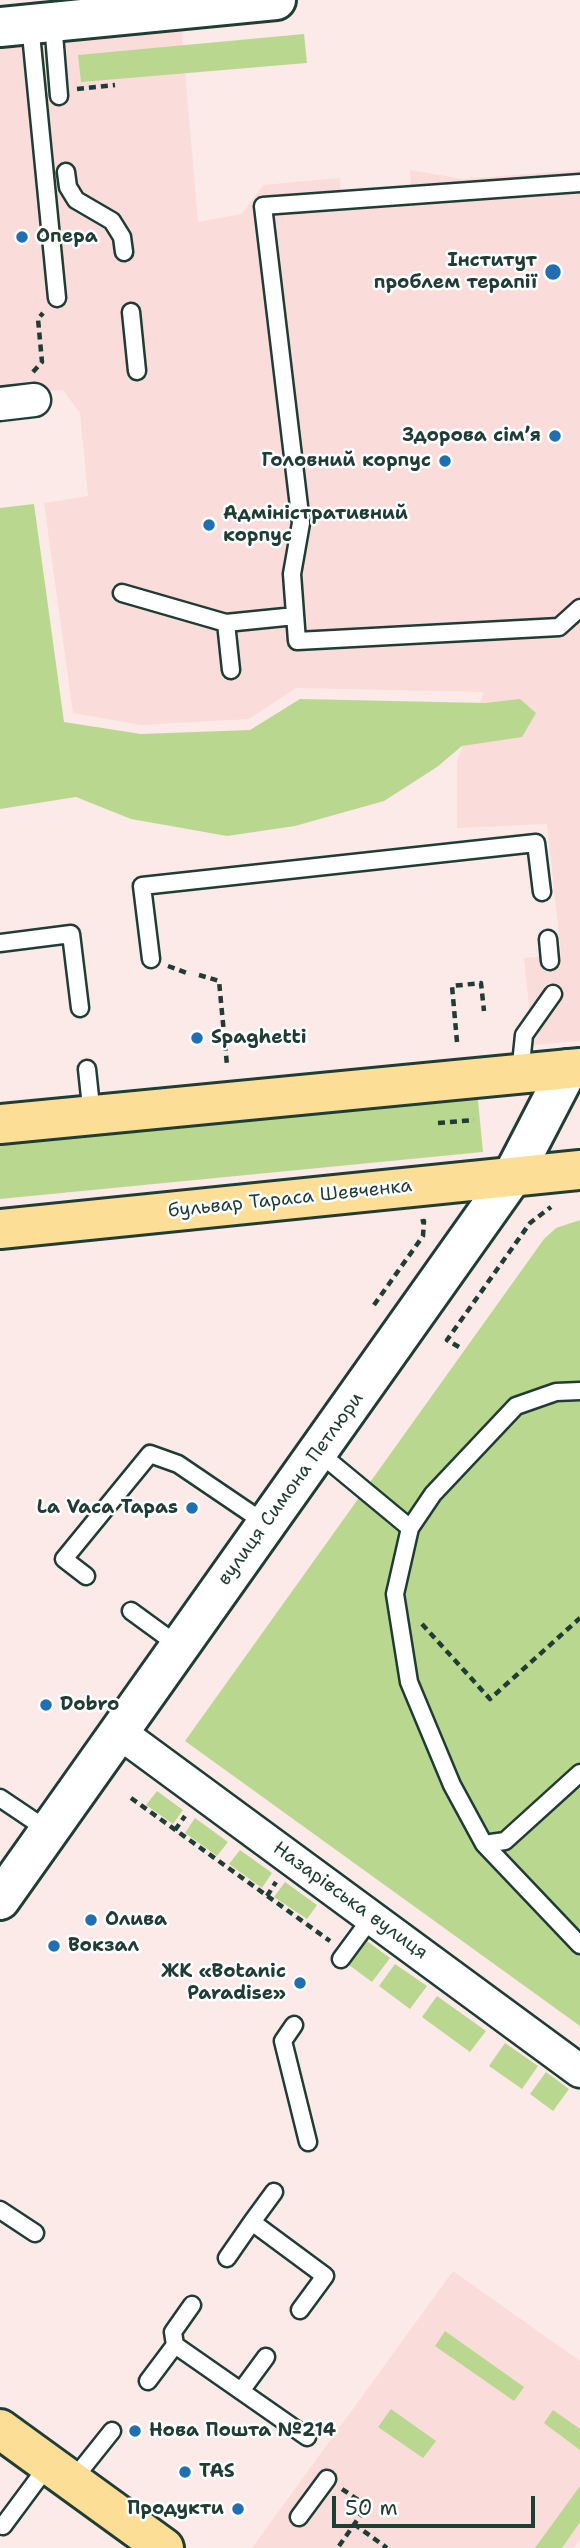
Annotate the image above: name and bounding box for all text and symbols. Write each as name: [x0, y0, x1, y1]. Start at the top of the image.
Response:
place label: Опера: [36, 226, 98, 248]
marker: Опера: [14, 229, 30, 245]
place label: Інститут проблем терапії: [374, 250, 537, 294]
marker: Інститут проблем терапії: [543, 262, 563, 282]
place label: Здорова сімʼя: [402, 425, 541, 447]
marker: Здорова сімʼя: [547, 428, 563, 444]
place label: Головний корпус: [262, 450, 431, 472]
marker: Головний корпус: [437, 453, 453, 469]
place label: Адміністративний корпус: [223, 503, 408, 547]
marker: Адміністративний корпус: [201, 517, 217, 533]
place label: Spaghetti: [211, 1027, 307, 1049]
marker: Spaghetti: [189, 1030, 205, 1046]
street label: бульвар Тараса Шевченка: [167, 1175, 413, 1223]
street label: вулиця Симона Петлюри: [213, 1388, 369, 1590]
place label: La Vaca Tapas: [37, 1497, 178, 1519]
marker: La Vaca Tapas: [184, 1500, 200, 1516]
place label: Dobro: [60, 1694, 119, 1716]
marker: Dobro: [38, 1697, 54, 1713]
street label: Назарівська вулиця: [268, 1837, 432, 1965]
place label: Олива: [105, 1909, 167, 1931]
marker: Олива: [83, 1912, 99, 1928]
place label: Вокзал: [68, 1935, 139, 1957]
marker: Вокзал: [46, 1938, 62, 1954]
place label: ЖК «Botanic Paradise»: [161, 1961, 286, 2005]
marker: ЖК «Botanic Paradise»: [292, 1975, 308, 1991]
place label: Нова Пошта №214: [149, 2420, 336, 2442]
marker: Нова Пошта №214: [127, 2423, 143, 2439]
place label: TAS: [199, 2461, 235, 2483]
marker: TAS: [177, 2464, 193, 2480]
scale bar: [335, 2482, 538, 2526]
text: 50 m: [345, 2494, 398, 2522]
place label: Продукти: [127, 2498, 224, 2520]
marker: Продукти: [230, 2501, 246, 2517]

